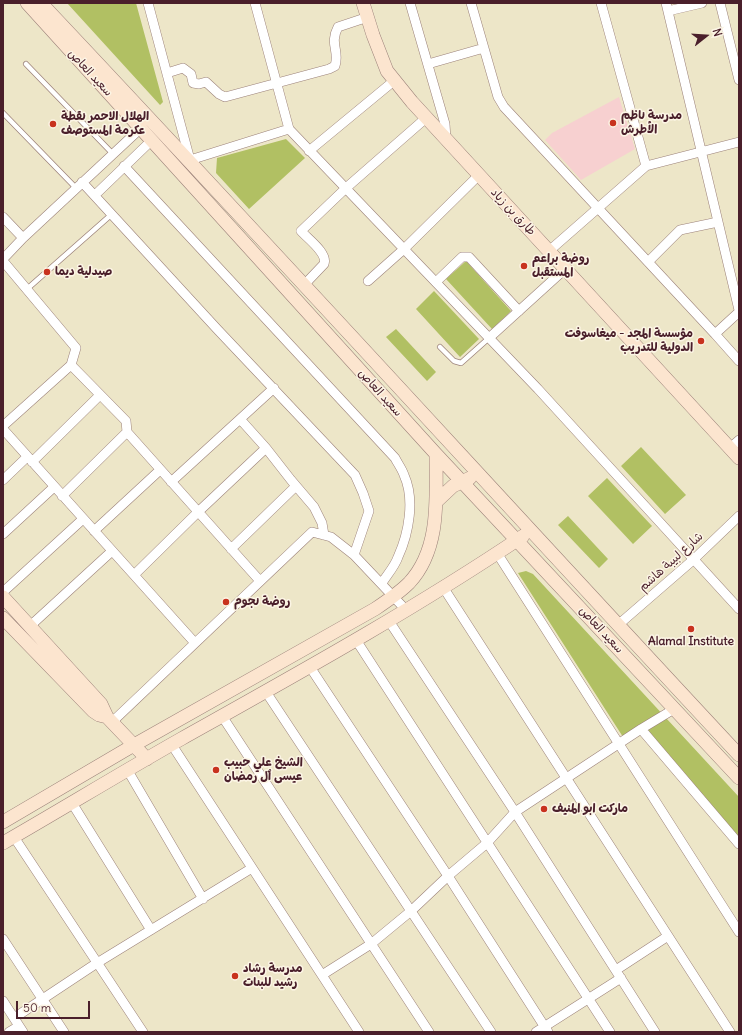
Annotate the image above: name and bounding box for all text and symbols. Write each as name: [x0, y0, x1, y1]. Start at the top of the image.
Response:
north arrow: [686, 16, 726, 56]
text: N: [710, 27, 725, 38]
street label: سعيد العاص: [65, 47, 115, 99]
place label: مدرسة ناظم الأطرش: [621, 109, 682, 137]
place label: الهلال الاحمر نقطة عكرمة المستوصف: [61, 110, 149, 138]
marker: مدرسة ناظم الأطرش: [608, 118, 618, 128]
marker: الهلال الاحمر نقطة عكرمة المستوصف: [48, 119, 58, 129]
street label: طارق بن زياد: [487, 185, 539, 239]
place label: روضة براعم المستقبل: [532, 252, 590, 280]
marker: روضة براعم المستقبل: [519, 261, 529, 271]
place label: صيدلية ديما: [55, 265, 112, 279]
marker: صيدلية ديما: [42, 267, 52, 277]
place label: مؤسسة المجد - ميغاسوفت الدولية للتدريب: [565, 327, 693, 355]
marker: مؤسسة المجد - ميغاسوفت الدولية للتدريب: [696, 336, 706, 346]
street label: سعيد العاص: [355, 366, 405, 420]
street label: شارع لبيبة هاشم: [636, 529, 706, 595]
place label: روضة نجوم: [234, 595, 290, 609]
marker: روضة نجوم: [221, 597, 231, 607]
street label: سعيد العاص: [576, 604, 626, 656]
marker: Alamal Institute: [686, 624, 696, 634]
place label: Alamal Institute: [648, 635, 734, 649]
place label: الشيخ علي حبيب عيسى ٱل رمضان: [224, 756, 303, 784]
marker: الشيخ علي حبيب عيسى ٱل رمضان: [211, 765, 221, 775]
place label: ماركت ابو المنيف: [552, 802, 628, 816]
marker: ماركت ابو المنيف: [539, 804, 549, 814]
place label: مدرسة رشاد رشيد للبنات: [243, 962, 303, 990]
marker: مدرسة رشاد رشيد للبنات: [230, 971, 240, 981]
scale bar: [18, 993, 92, 1019]
text: 50 m: [23, 1000, 51, 1015]

